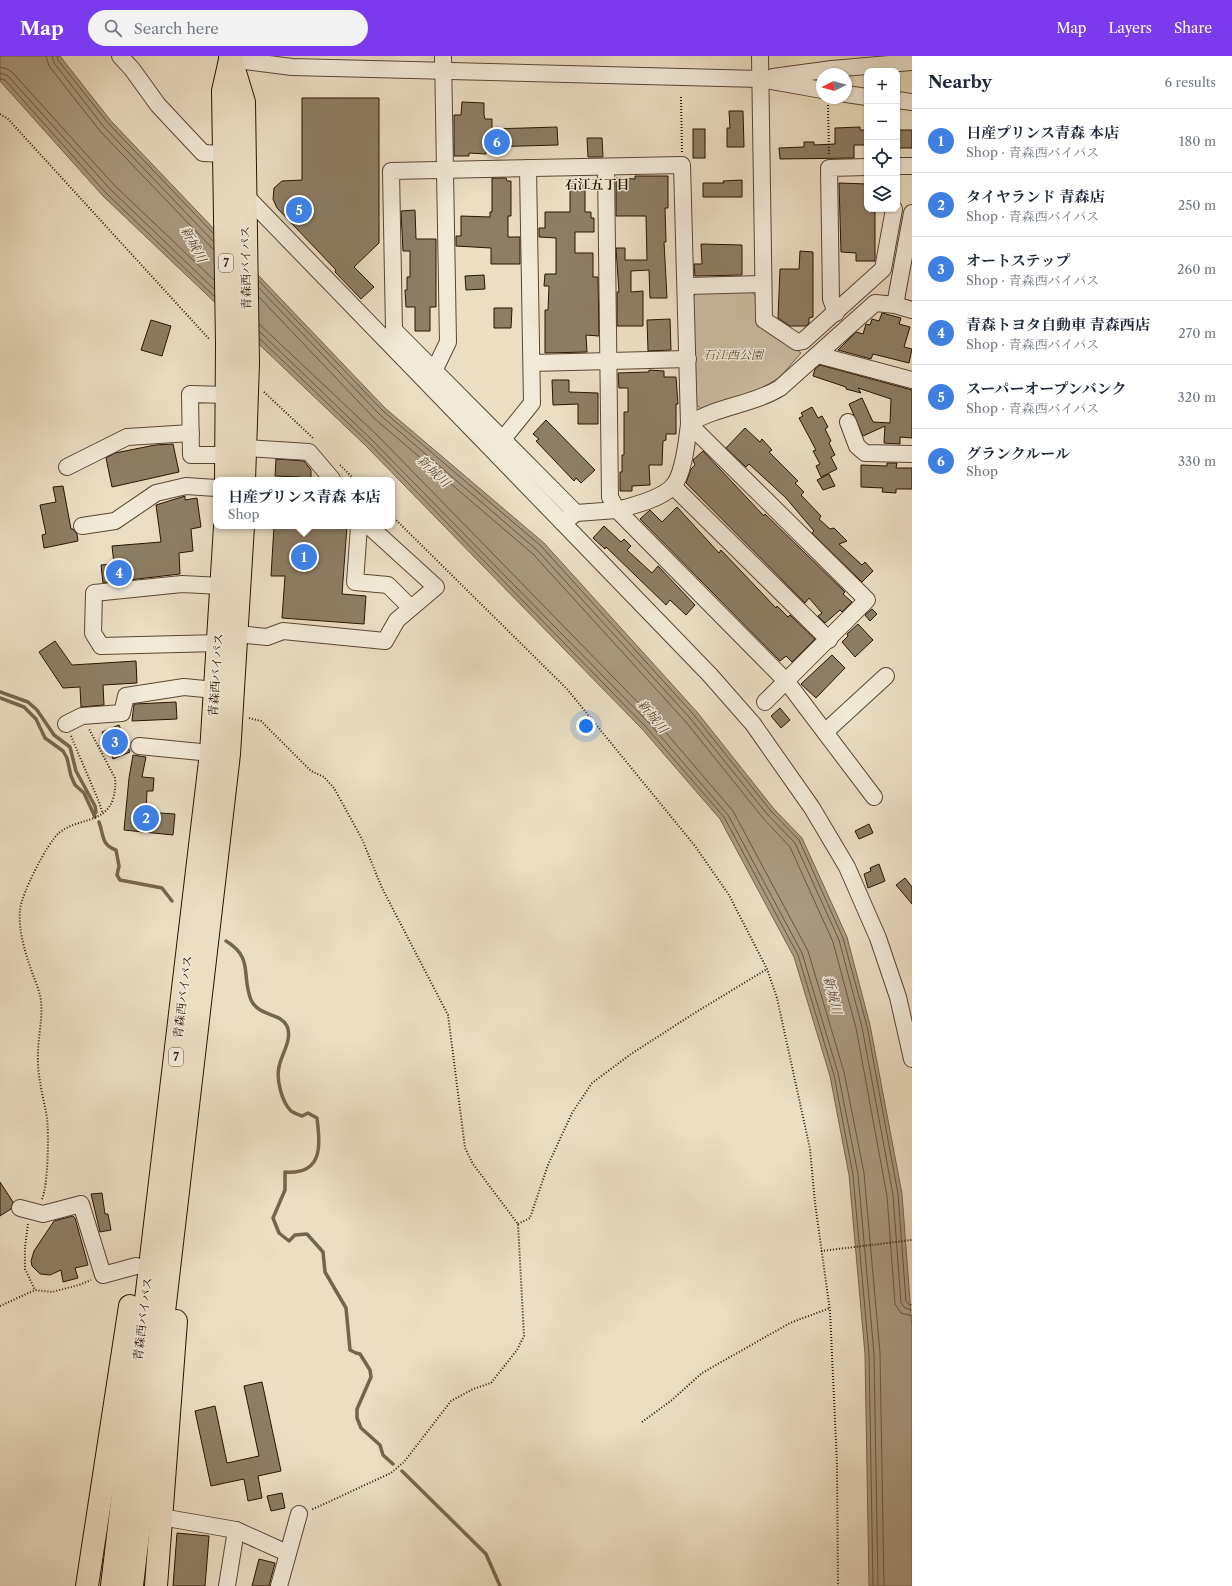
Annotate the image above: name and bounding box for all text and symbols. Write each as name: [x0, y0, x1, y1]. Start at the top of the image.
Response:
search box: [88, 10, 368, 46]
text: Map: [20, 17, 64, 40]
icon: search: [102, 17, 124, 39]
text: Search here: [134, 19, 219, 38]
text: Map: [1056, 19, 1086, 37]
text: Layers: [1108, 19, 1152, 37]
text: Share: [1174, 19, 1212, 37]
north arrow: [816, 68, 852, 104]
map controls: [864, 68, 900, 212]
button: +: [864, 68, 900, 104]
text: Nearby: [928, 72, 992, 92]
text: 6 results: [1165, 74, 1216, 90]
button: −: [864, 104, 900, 140]
text: 日産プリンス青森 本店: [966, 123, 1119, 142]
pin: 6: [484, 127, 510, 157]
text: 1: [938, 133, 944, 149]
text: 180 m: [1179, 133, 1216, 149]
button: locate: [864, 140, 900, 176]
text: Shop · 青森西バイパス: [966, 144, 1099, 160]
district label: 石江五丁目: [564, 176, 630, 192]
button: layers: [864, 176, 900, 212]
text: タイヤランド 青森店: [966, 187, 1104, 206]
pin: 5: [286, 195, 312, 225]
text: 2: [937, 197, 945, 213]
text: 250 m: [1178, 197, 1216, 213]
text: Shop · 青森西バイパス: [966, 208, 1099, 224]
water label: 新城川: [178, 223, 211, 267]
street label: 青森西バイパス: [237, 226, 254, 310]
text: オートステップ: [966, 251, 1071, 270]
road number: 7: [219, 254, 233, 272]
text: 3: [937, 261, 945, 277]
text: 260 m: [1177, 261, 1216, 277]
text: Shop · 青森西バイパス: [966, 272, 1099, 288]
text: 青森トヨタ自動車 青森西店: [966, 315, 1150, 334]
text: 4: [937, 325, 945, 341]
text: 270 m: [1178, 325, 1216, 341]
text: Shop · 青森西バイパス: [966, 336, 1099, 352]
park label: 石江西公園: [703, 347, 765, 362]
text: スーパーオープンバンク: [966, 379, 1127, 398]
text: 5: [937, 389, 945, 405]
text: 320 m: [1178, 389, 1216, 405]
text: Shop · 青森西バイパス: [966, 400, 1099, 416]
text: グランクルール: [966, 444, 1070, 463]
water label: 新城川: [414, 452, 455, 492]
text: 6: [937, 453, 945, 469]
text: 330 m: [1178, 453, 1216, 469]
text: Shop: [966, 463, 998, 479]
popup: [213, 477, 395, 529]
text: 日産プリンス青森 本店: [228, 487, 380, 506]
text: Shop: [228, 506, 260, 522]
pin: 1: [291, 542, 317, 572]
pin: 4: [106, 558, 132, 588]
street label: 青森西バイパス: [205, 633, 226, 717]
water label: 新城川: [634, 696, 673, 738]
your location: [576, 716, 596, 736]
pin: 3: [102, 727, 128, 757]
pin: 2: [133, 803, 159, 833]
street label: 青森西バイパス: [170, 954, 195, 1039]
water label: 新城川: [821, 974, 846, 1018]
road number: 7: [169, 1048, 183, 1066]
street label: 青森西バイパス: [130, 1276, 155, 1361]

